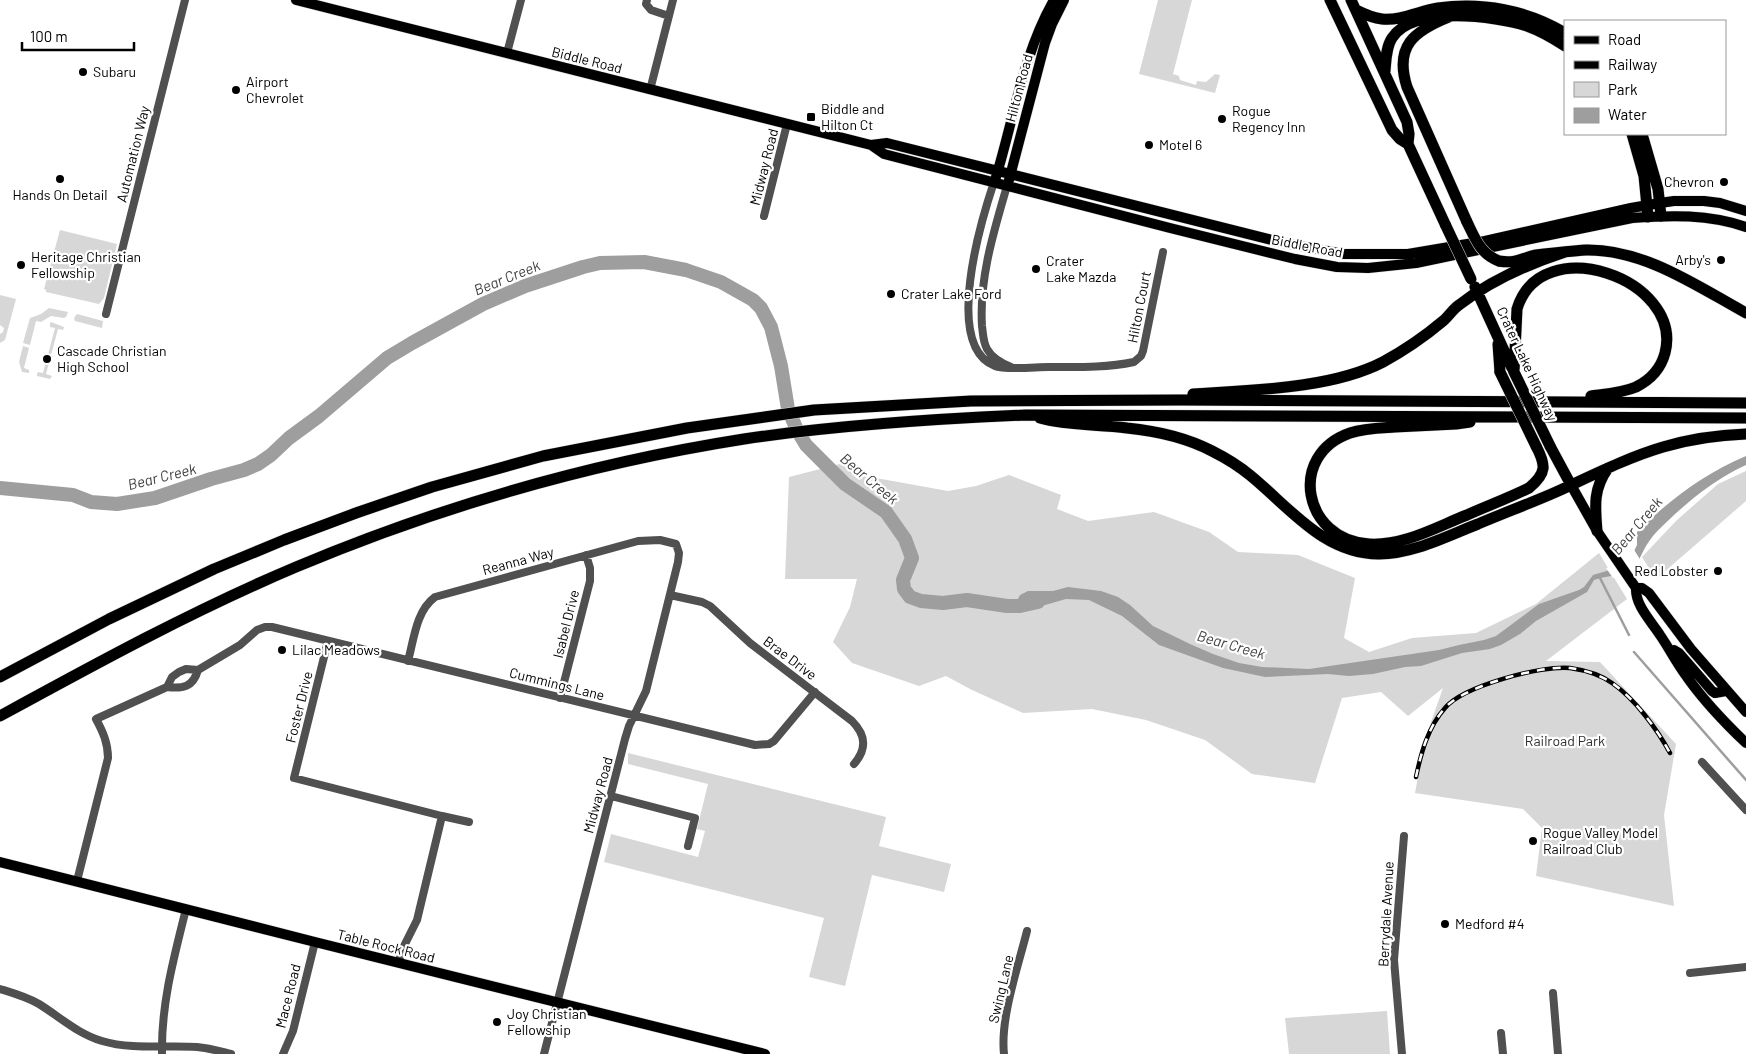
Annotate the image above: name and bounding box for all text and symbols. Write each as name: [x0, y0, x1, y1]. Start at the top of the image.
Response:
scale bar: [22, 20, 135, 52]
legend: [1564, 20, 1726, 135]
text: 100 m: [30, 27, 68, 45]
text: Road: [1608, 30, 1641, 48]
street label: Biddle Road: [550, 43, 624, 76]
street label: Hilton Road: [1001, 52, 1036, 124]
text: Railway: [1608, 55, 1657, 73]
place label: Subaru: [93, 63, 136, 80]
marker: Subaru: [77, 66, 89, 78]
place label: Airport Chevrolet: [246, 73, 304, 106]
text: Park: [1608, 80, 1638, 98]
marker: Airport Chevrolet: [230, 84, 242, 96]
place label: Biddle and Hilton Ct: [821, 100, 884, 133]
place label: Rogue Regency Inn: [1232, 102, 1306, 135]
street label: Automation Way: [112, 103, 153, 204]
text: Water: [1608, 105, 1647, 123]
marker: Biddle and Hilton Ct: [805, 111, 817, 123]
marker: Rogue Regency Inn: [1216, 113, 1228, 125]
street label: Midway Road: [746, 127, 781, 207]
place label: Motel 6: [1159, 136, 1202, 153]
marker: Motel 6: [1143, 139, 1155, 151]
marker: Hands On Detail: [54, 173, 66, 185]
place label: Chevron: [1664, 173, 1714, 190]
marker: Chevron: [1718, 176, 1730, 188]
place label: Hands On Detail: [12, 186, 108, 203]
street label: Biddle Road: [1270, 230, 1344, 261]
place label: Heritage Christian Fellowship: [31, 248, 141, 281]
place label: Arby's: [1675, 251, 1711, 268]
place label: Crater Lake Mazda: [1046, 252, 1116, 285]
marker: Arby's: [1715, 254, 1727, 266]
water label: Bear Creek: [471, 255, 543, 299]
marker: Heritage Christian Fellowship: [15, 259, 27, 271]
marker: Crater Lake Mazda: [1030, 263, 1042, 275]
street label: Hilton Court: [1123, 270, 1154, 344]
place label: Crater Lake Ford: [901, 285, 1002, 302]
marker: Crater Lake Ford: [885, 288, 897, 300]
street label: Crater Lake Highway: [1494, 304, 1562, 424]
place label: Cascade Christian High School: [57, 342, 166, 375]
marker: Cascade Christian High School: [41, 353, 53, 365]
water label: Bear Creek: [837, 449, 903, 508]
water label: Bear Creek: [126, 459, 199, 493]
water label: Bear Creek: [1607, 492, 1666, 558]
street label: Reanna Way: [480, 543, 556, 578]
place label: Red Lobster: [1634, 562, 1708, 579]
marker: Red Lobster: [1712, 565, 1724, 577]
street label: Isabel Drive: [549, 588, 582, 660]
water label: Bear Creek: [1195, 626, 1268, 663]
street label: Brae Drive: [760, 632, 820, 683]
place label: Lilac Meadows: [292, 641, 380, 658]
marker: Lilac Meadows: [276, 644, 288, 656]
street label: Cummings Lane: [508, 664, 606, 704]
street label: Foster Drive: [281, 669, 316, 744]
park label: Railroad Park: [1525, 732, 1605, 749]
street label: Midway Road: [579, 755, 616, 835]
place label: Rogue Valley Model Railroad Club: [1543, 824, 1658, 857]
marker: Rogue Valley Model Railroad Club: [1527, 835, 1539, 847]
street label: Berrydale Avenue: [1374, 861, 1397, 967]
place label: Medford #4: [1455, 915, 1524, 932]
marker: Medford #4: [1439, 918, 1451, 930]
street label: Table Rock Road: [335, 925, 437, 966]
street label: Swing Lane: [984, 953, 1017, 1025]
street label: Mace Road: [271, 962, 304, 1030]
place label: Joy Christian Fellowship: [507, 1005, 586, 1038]
marker: Joy Christian Fellowship: [491, 1016, 503, 1028]

